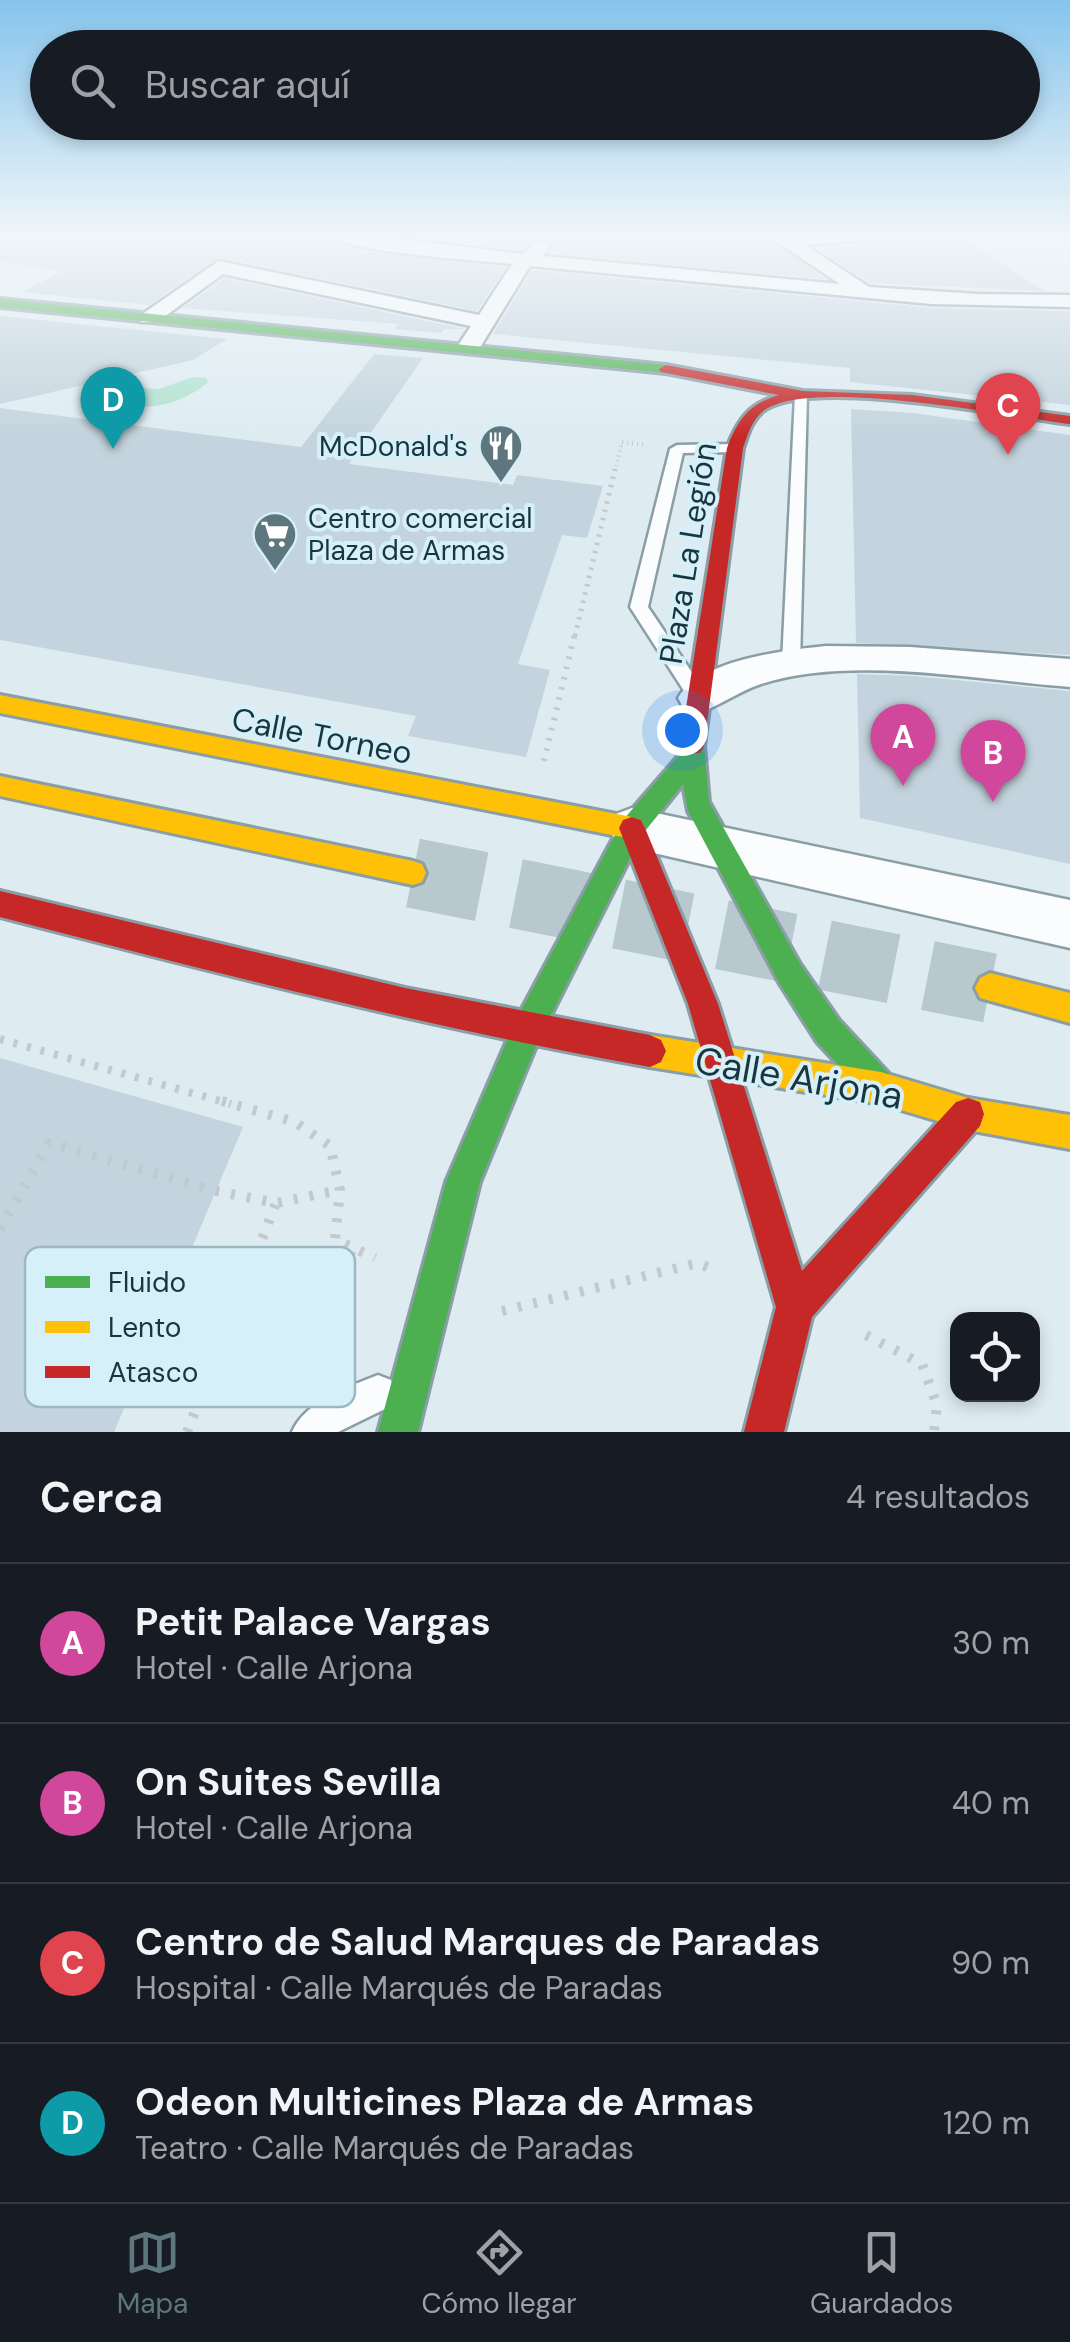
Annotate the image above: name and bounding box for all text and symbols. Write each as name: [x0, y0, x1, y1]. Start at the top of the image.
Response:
search box: [30, 30, 1040, 140]
icon: search: [65, 58, 120, 113]
text: Buscar aquí: [145, 60, 350, 110]
pin: D: [80, 366, 146, 449]
pin: C: [976, 372, 1040, 455]
restaurant icon: McDonald's: [478, 423, 524, 484]
place label: McDonald's: [319, 428, 468, 465]
street label: Plaza La Legión: [650, 439, 726, 667]
place label: Centro comercial Plaza de Armas: [308, 500, 532, 569]
supermarket icon: Centro comercial Plaza de Armas: [252, 511, 298, 572]
street label: Calle Torneo: [228, 698, 416, 774]
pin: A: [870, 704, 936, 786]
your location: [657, 705, 708, 756]
pin: B: [960, 720, 1026, 802]
street label: Calle Arjona: [691, 1035, 907, 1121]
legend: [25, 1247, 355, 1407]
text: Fluido: [108, 1264, 186, 1301]
text: Lento: [108, 1309, 181, 1346]
map controls: [950, 1312, 1040, 1402]
button: locate: [950, 1312, 1040, 1402]
text: Atasco: [108, 1354, 198, 1391]
text: Cerca: [40, 1470, 163, 1525]
text: 4 resultados: [846, 1476, 1030, 1518]
text: Petit Palace Vargas: [135, 1597, 491, 1647]
text: A: [61, 1622, 84, 1664]
text: 30 m: [952, 1622, 1030, 1664]
text: Hotel · Calle Arjona: [135, 1647, 413, 1689]
text: On Suites Sevilla: [135, 1757, 441, 1807]
text: B: [62, 1782, 83, 1824]
text: 40 m: [952, 1782, 1030, 1824]
text: Hotel · Calle Arjona: [135, 1807, 413, 1849]
text: Centro de Salud Marques de Paradas: [135, 1917, 820, 1967]
text: C: [61, 1942, 84, 1984]
text: 90 m: [951, 1942, 1030, 1984]
text: Hospital · Calle Marqués de Paradas: [135, 1967, 663, 2009]
text: Odeon Multicines Plaza de Armas: [135, 2077, 754, 2127]
text: D: [61, 2102, 84, 2144]
text: 120 m: [943, 2102, 1030, 2144]
text: Teatro · Calle Marqués de Paradas: [135, 2127, 634, 2169]
tab: Mapa: [117, 2225, 188, 2322]
tab: Cómo llegar: [421, 2225, 577, 2322]
tab: Guardados: [810, 2225, 953, 2322]

